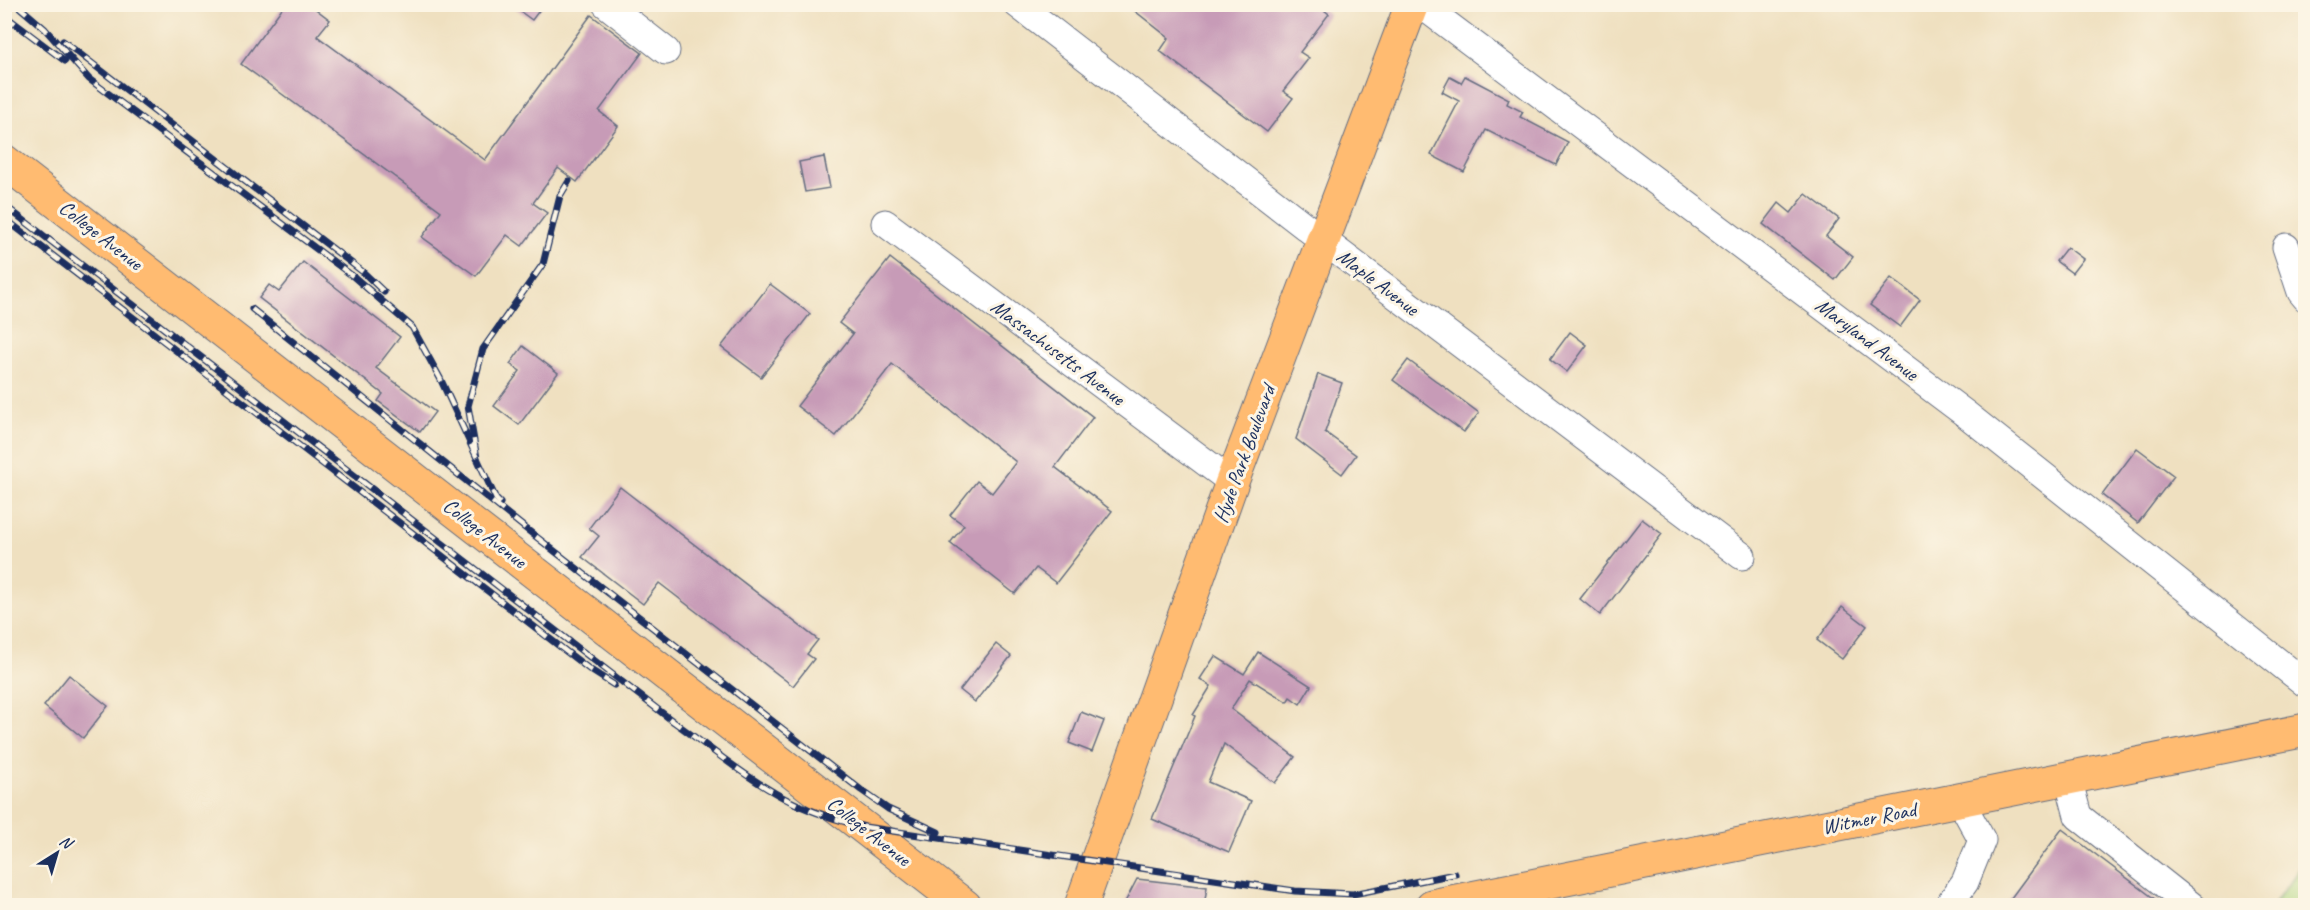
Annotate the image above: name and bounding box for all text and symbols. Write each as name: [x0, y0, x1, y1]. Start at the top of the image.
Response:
street label: College Avenue: [54, 194, 149, 276]
street label: Maple Avenue: [1332, 243, 1425, 322]
street label: Maryland Avenue: [1810, 292, 1924, 387]
street label: Massachusetts Avenue: [986, 293, 1131, 411]
street label: Hyde Park Boulevard: [1207, 378, 1282, 526]
street label: College Avenue: [438, 492, 533, 574]
street label: College Avenue: [822, 790, 917, 872]
street label: Witmer Road: [1820, 795, 1922, 840]
north arrow: [27, 823, 87, 883]
text: N: [55, 831, 78, 855]

